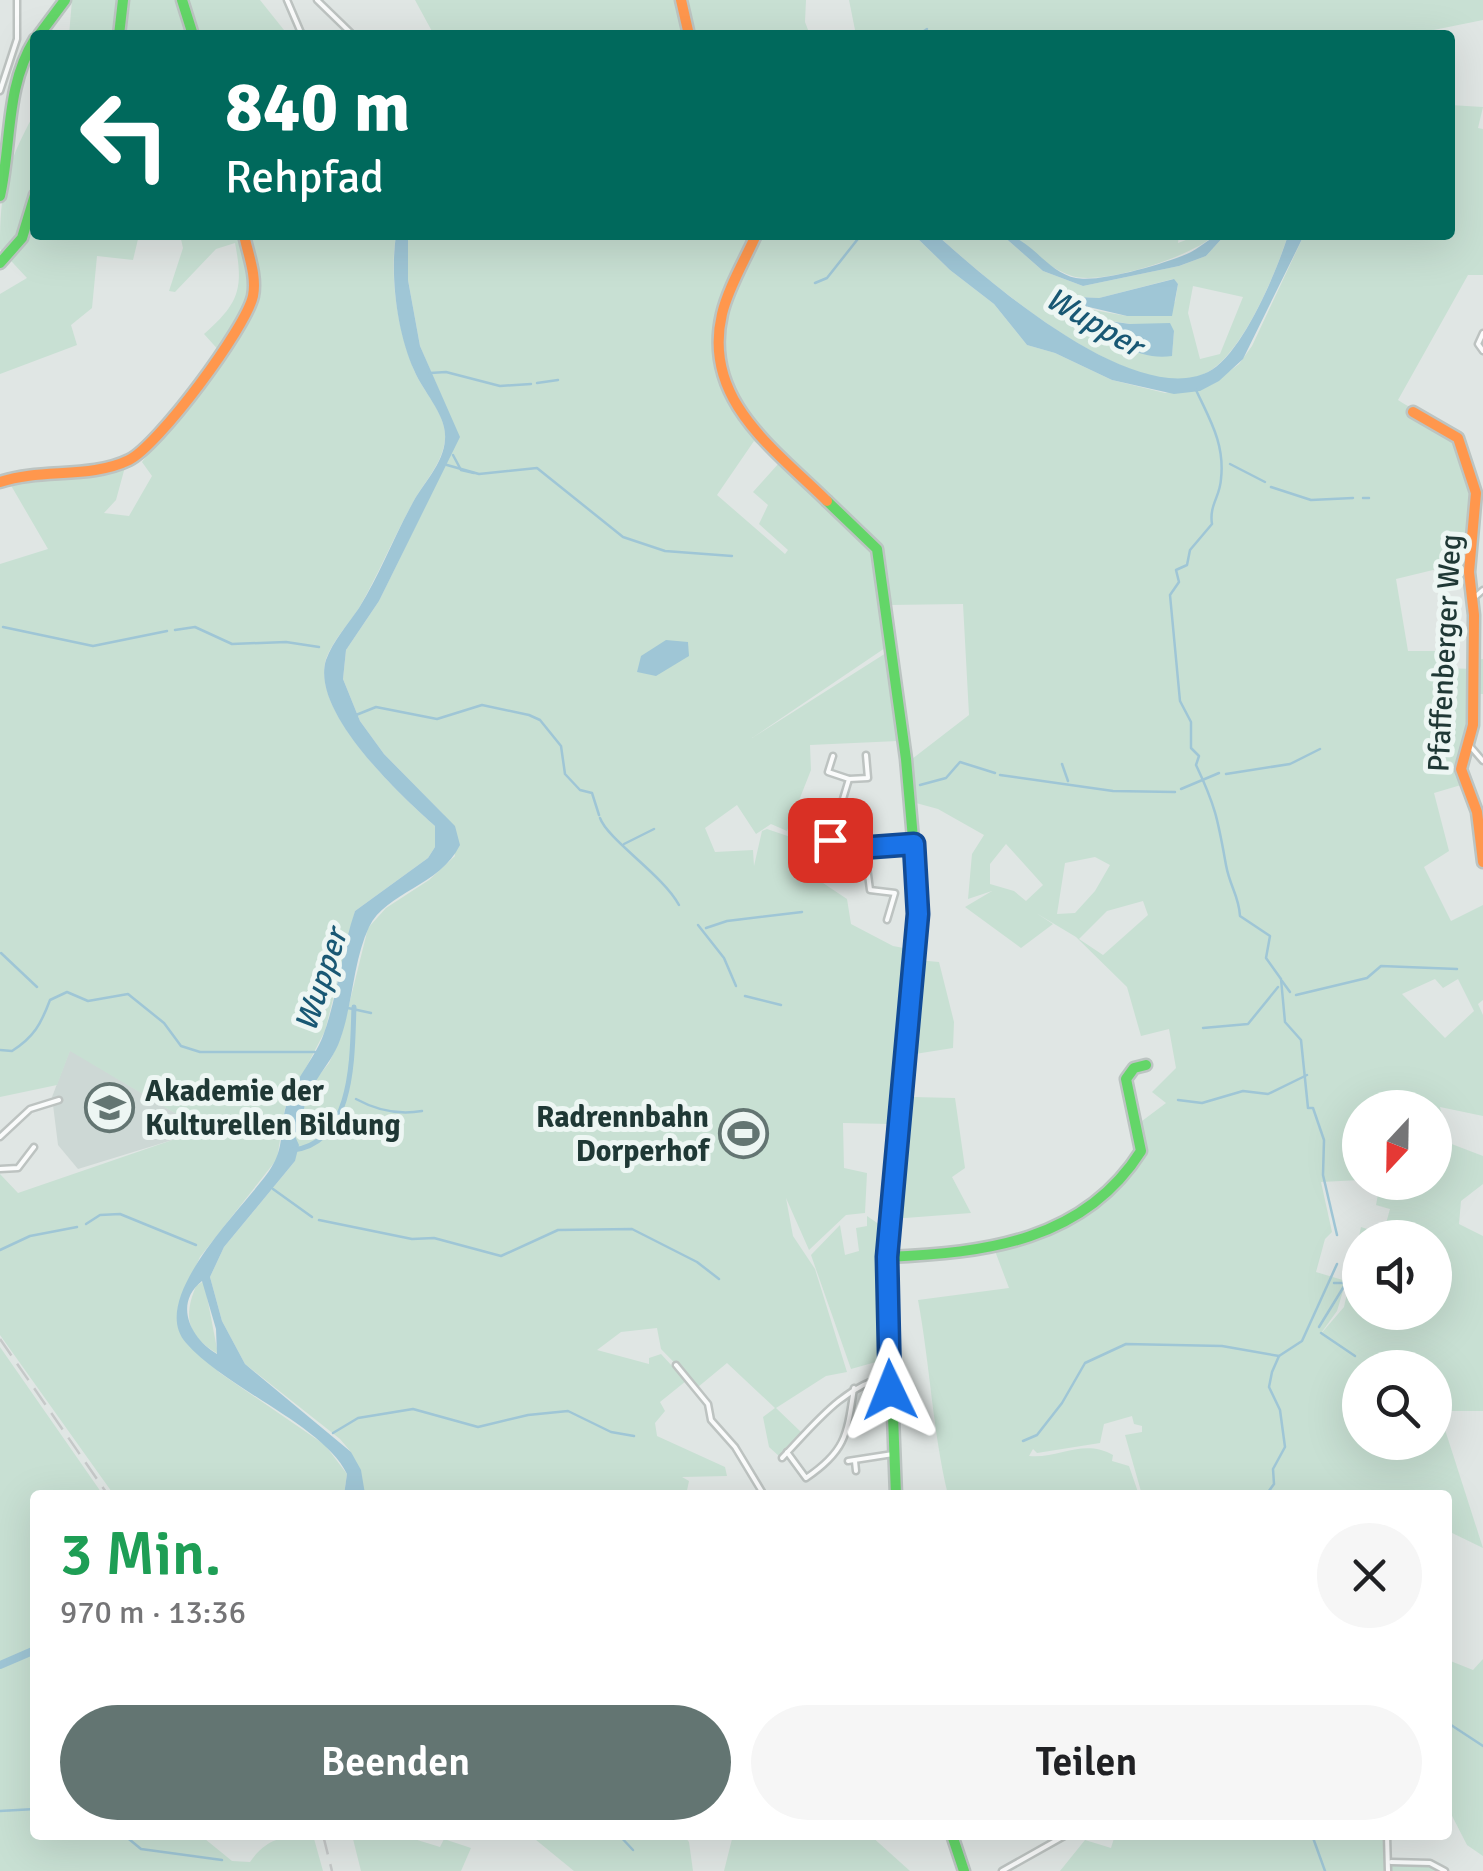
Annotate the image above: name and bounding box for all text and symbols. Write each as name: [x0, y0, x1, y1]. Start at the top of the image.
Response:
text: 840 m: [225, 64, 410, 150]
icon: left: [60, 70, 190, 200]
text: Rehpfad: [225, 150, 384, 205]
water label: Wupper: [1039, 279, 1153, 367]
street label: Pfaffenberger Weg: [1420, 533, 1470, 773]
pin: [788, 798, 873, 883]
icon: arrive: [803, 813, 858, 868]
water label: Wupper: [286, 920, 357, 1036]
place label: Akademie der Kulturellen Bildung: [145, 1073, 400, 1144]
school or university icon: Akademie der Kulturellen Bildung: [84, 1082, 136, 1134]
north arrow: [1342, 1090, 1452, 1200]
map controls: [1342, 1090, 1452, 1460]
place label: Radrennbahn Dorperhof: [536, 1099, 711, 1170]
sports icon: Radrennbahn Dorperhof: [718, 1108, 770, 1160]
button: sound: [1342, 1220, 1452, 1330]
position arrow: [838, 1338, 942, 1442]
button: search: [1342, 1350, 1452, 1460]
text: 3 Min.: [60, 1518, 221, 1592]
button: close: [1317, 1523, 1422, 1628]
text: 970 m · 13:36: [60, 1593, 246, 1632]
button: Beenden: [60, 1705, 731, 1820]
button: Teilen: [751, 1705, 1422, 1820]

